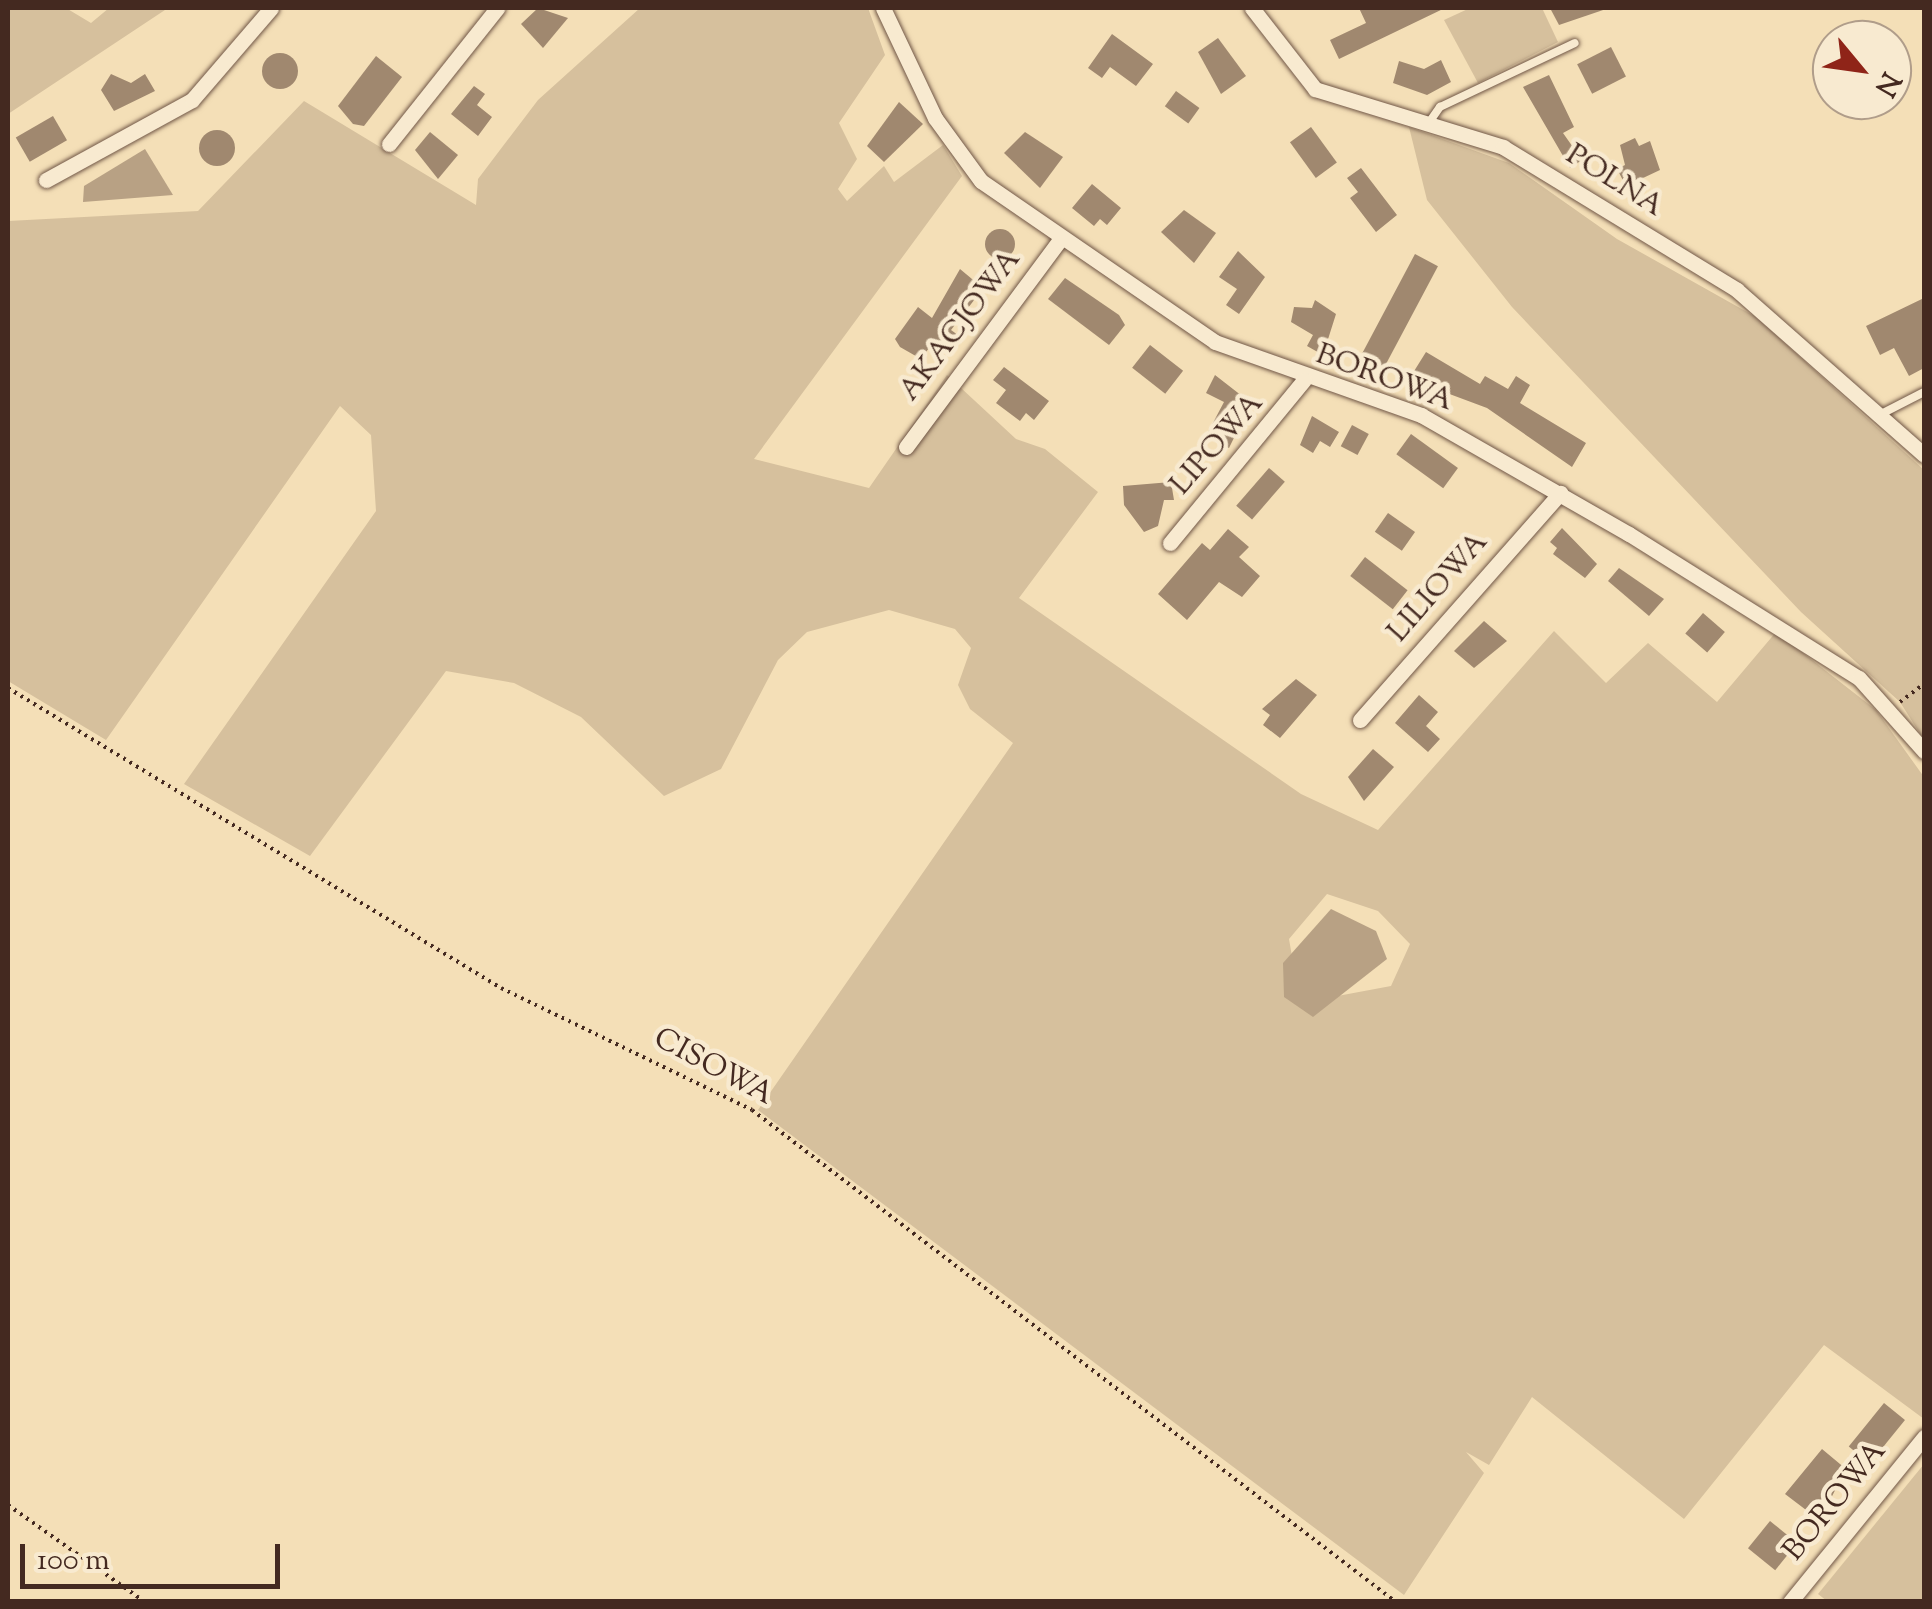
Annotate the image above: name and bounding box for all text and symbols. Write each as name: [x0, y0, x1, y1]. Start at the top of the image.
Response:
north arrow: [1812, 20, 1912, 120]
text: N: [1864, 64, 1909, 103]
street label: POLNA: [1558, 138, 1670, 226]
street label: AKACJOWA: [892, 243, 1030, 409]
street label: BOROWA: [1310, 338, 1458, 420]
street label: LIPOWA: [1164, 387, 1272, 503]
street label: LILIOWA: [1381, 526, 1497, 650]
street label: CISOWA: [647, 1022, 779, 1114]
street label: BOROWA: [1777, 1435, 1895, 1569]
scale bar: [25, 1524, 285, 1586]
text: 100 m: [37, 1540, 110, 1583]

